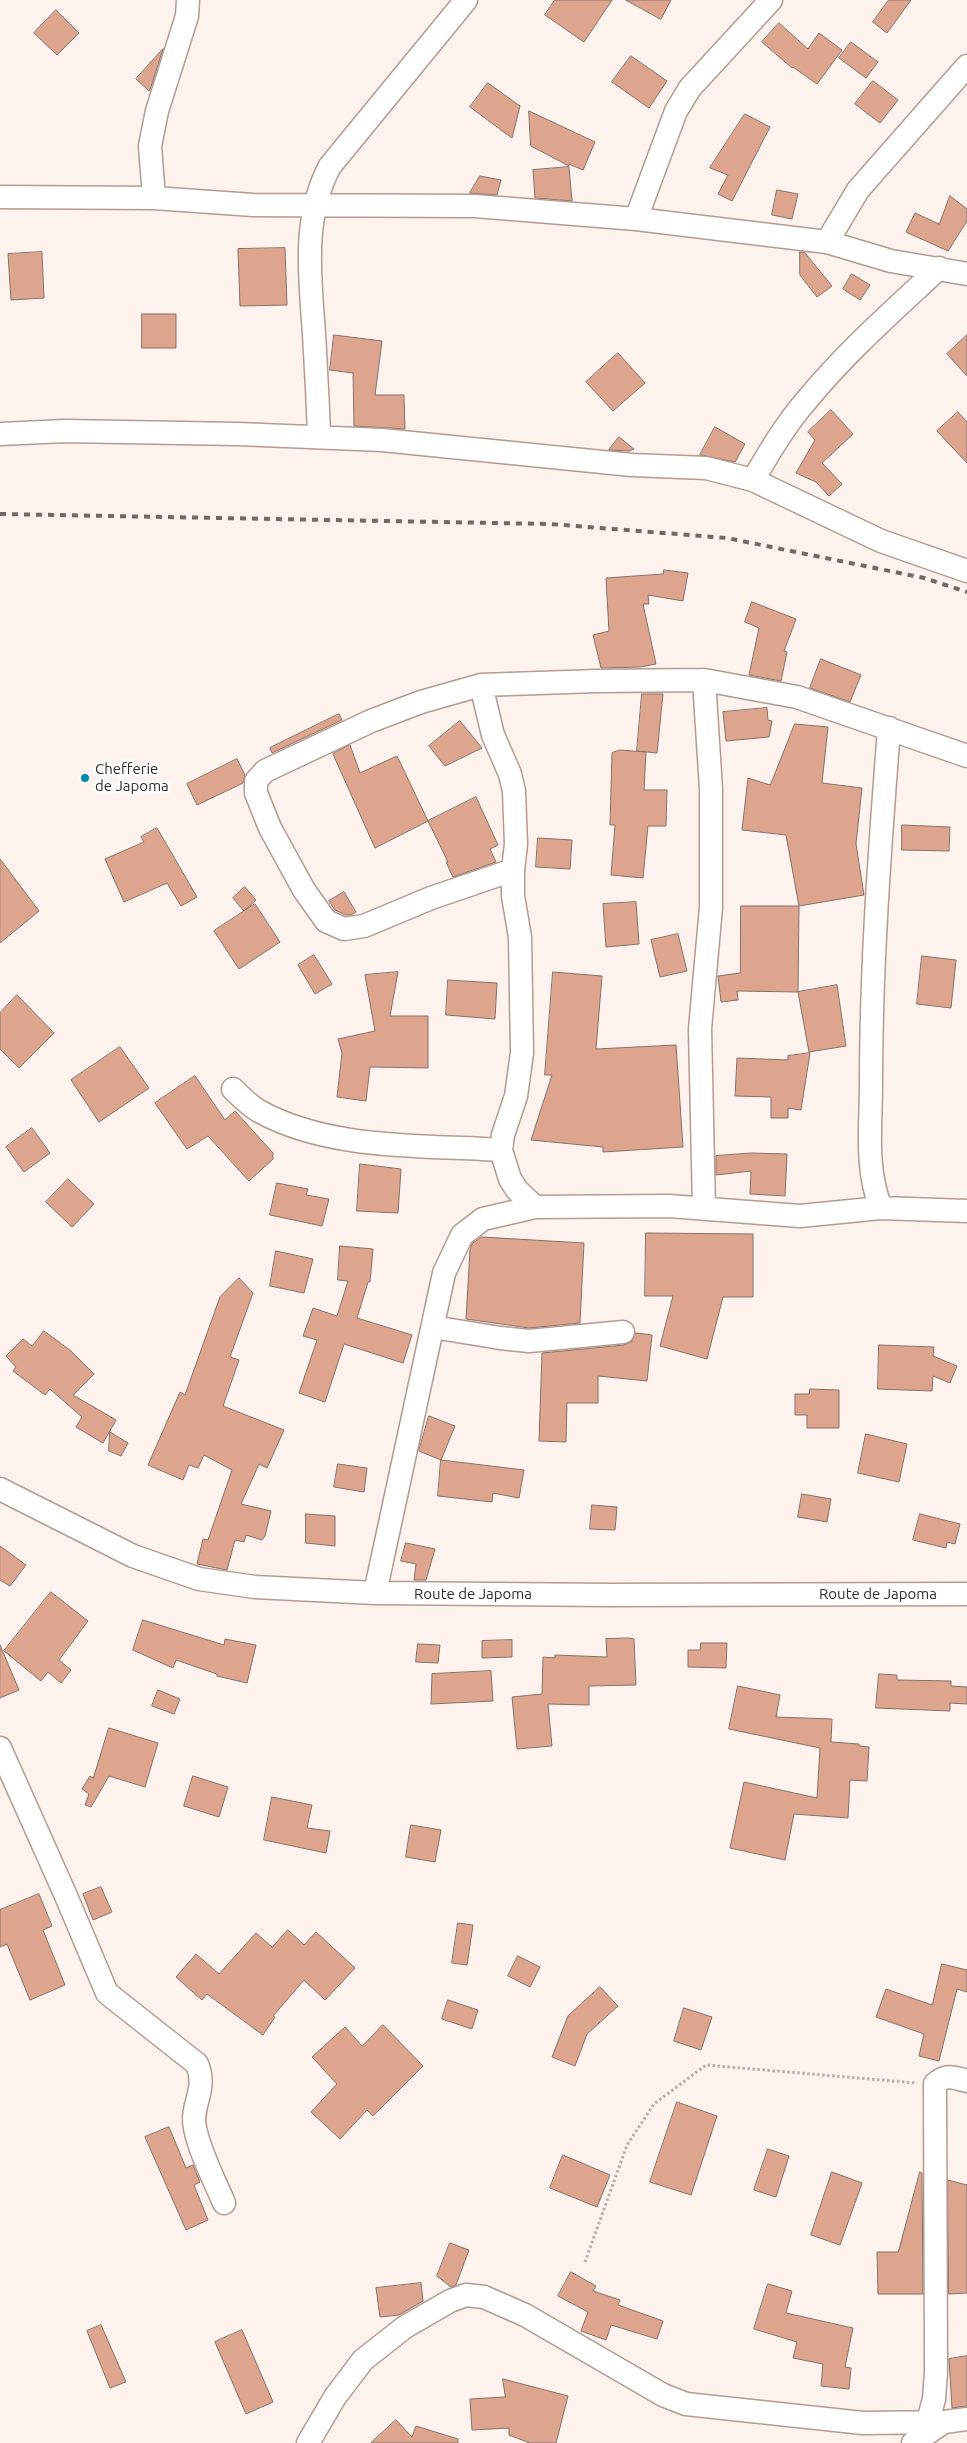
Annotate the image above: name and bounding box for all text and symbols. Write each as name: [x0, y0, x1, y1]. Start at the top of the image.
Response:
place label: Chefferie de Japoma: [95, 760, 169, 795]
marker: Chefferie de Japoma: [79, 772, 91, 784]
street label: Route de Japoma: [414, 1585, 532, 1603]
street label: Route de Japoma: [819, 1585, 937, 1603]

